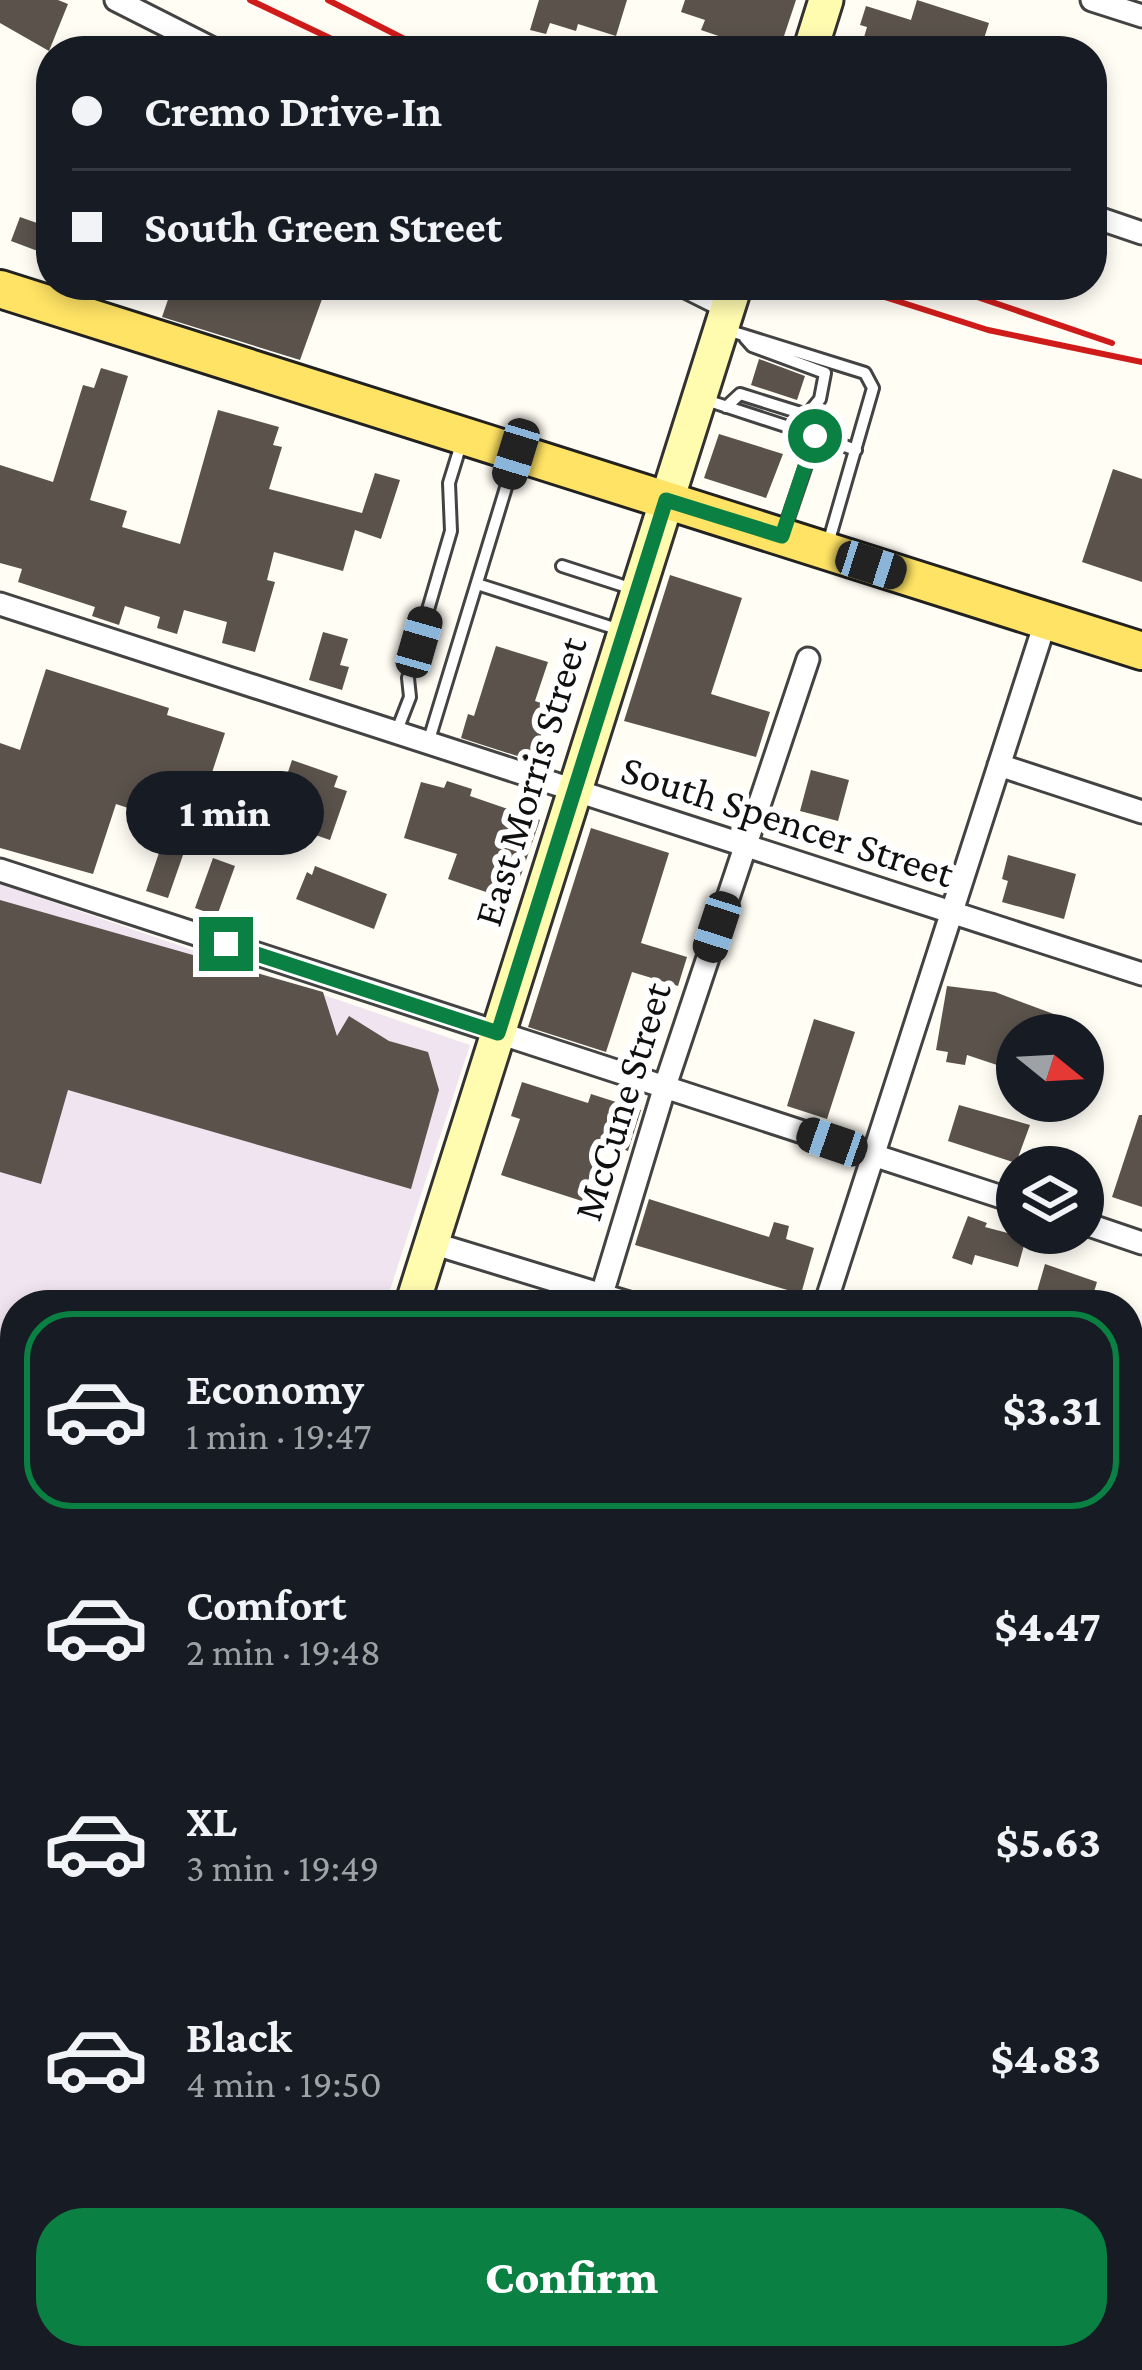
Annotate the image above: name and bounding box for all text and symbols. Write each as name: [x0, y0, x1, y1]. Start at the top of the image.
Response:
text: Cremo Drive-In: [144, 86, 442, 136]
text: South Green Street: [144, 202, 502, 252]
route start: [788, 409, 842, 463]
car: [488, 414, 544, 494]
car: [831, 537, 911, 593]
car: [392, 602, 446, 682]
street label: East Morris Street: [463, 630, 596, 931]
street label: South Spencer Street: [616, 745, 961, 897]
callout: 1 min: [127, 770, 325, 854]
text: 1 min: [179, 791, 271, 834]
car: [689, 887, 745, 967]
route end: [199, 917, 253, 971]
street label: McCune Street: [563, 975, 680, 1226]
north arrow: [996, 1014, 1104, 1122]
map controls: [996, 1014, 1104, 1254]
car: [792, 1113, 872, 1171]
button: layers: [996, 1146, 1104, 1254]
icon: car: [42, 1356, 150, 1464]
text: Economy: [186, 1364, 364, 1414]
text: $3.31: [1002, 1385, 1101, 1435]
text: 1 min · 19:47: [186, 1414, 371, 1457]
icon: car: [42, 1572, 150, 1680]
text: Comfort: [186, 1580, 347, 1630]
text: $4.47: [994, 1601, 1101, 1651]
text: 2 min · 19:48: [186, 1630, 381, 1673]
icon: car: [42, 1788, 150, 1896]
text: XL: [186, 1796, 237, 1846]
text: $5.63: [996, 1817, 1101, 1867]
text: 3 min · 19:49: [186, 1846, 379, 1889]
icon: car: [42, 2004, 150, 2112]
text: Black: [186, 2012, 292, 2062]
text: $4.83: [990, 2033, 1101, 2083]
text: 4 min · 19:50: [186, 2062, 382, 2105]
button: Confirm: [36, 2208, 1107, 2346]

